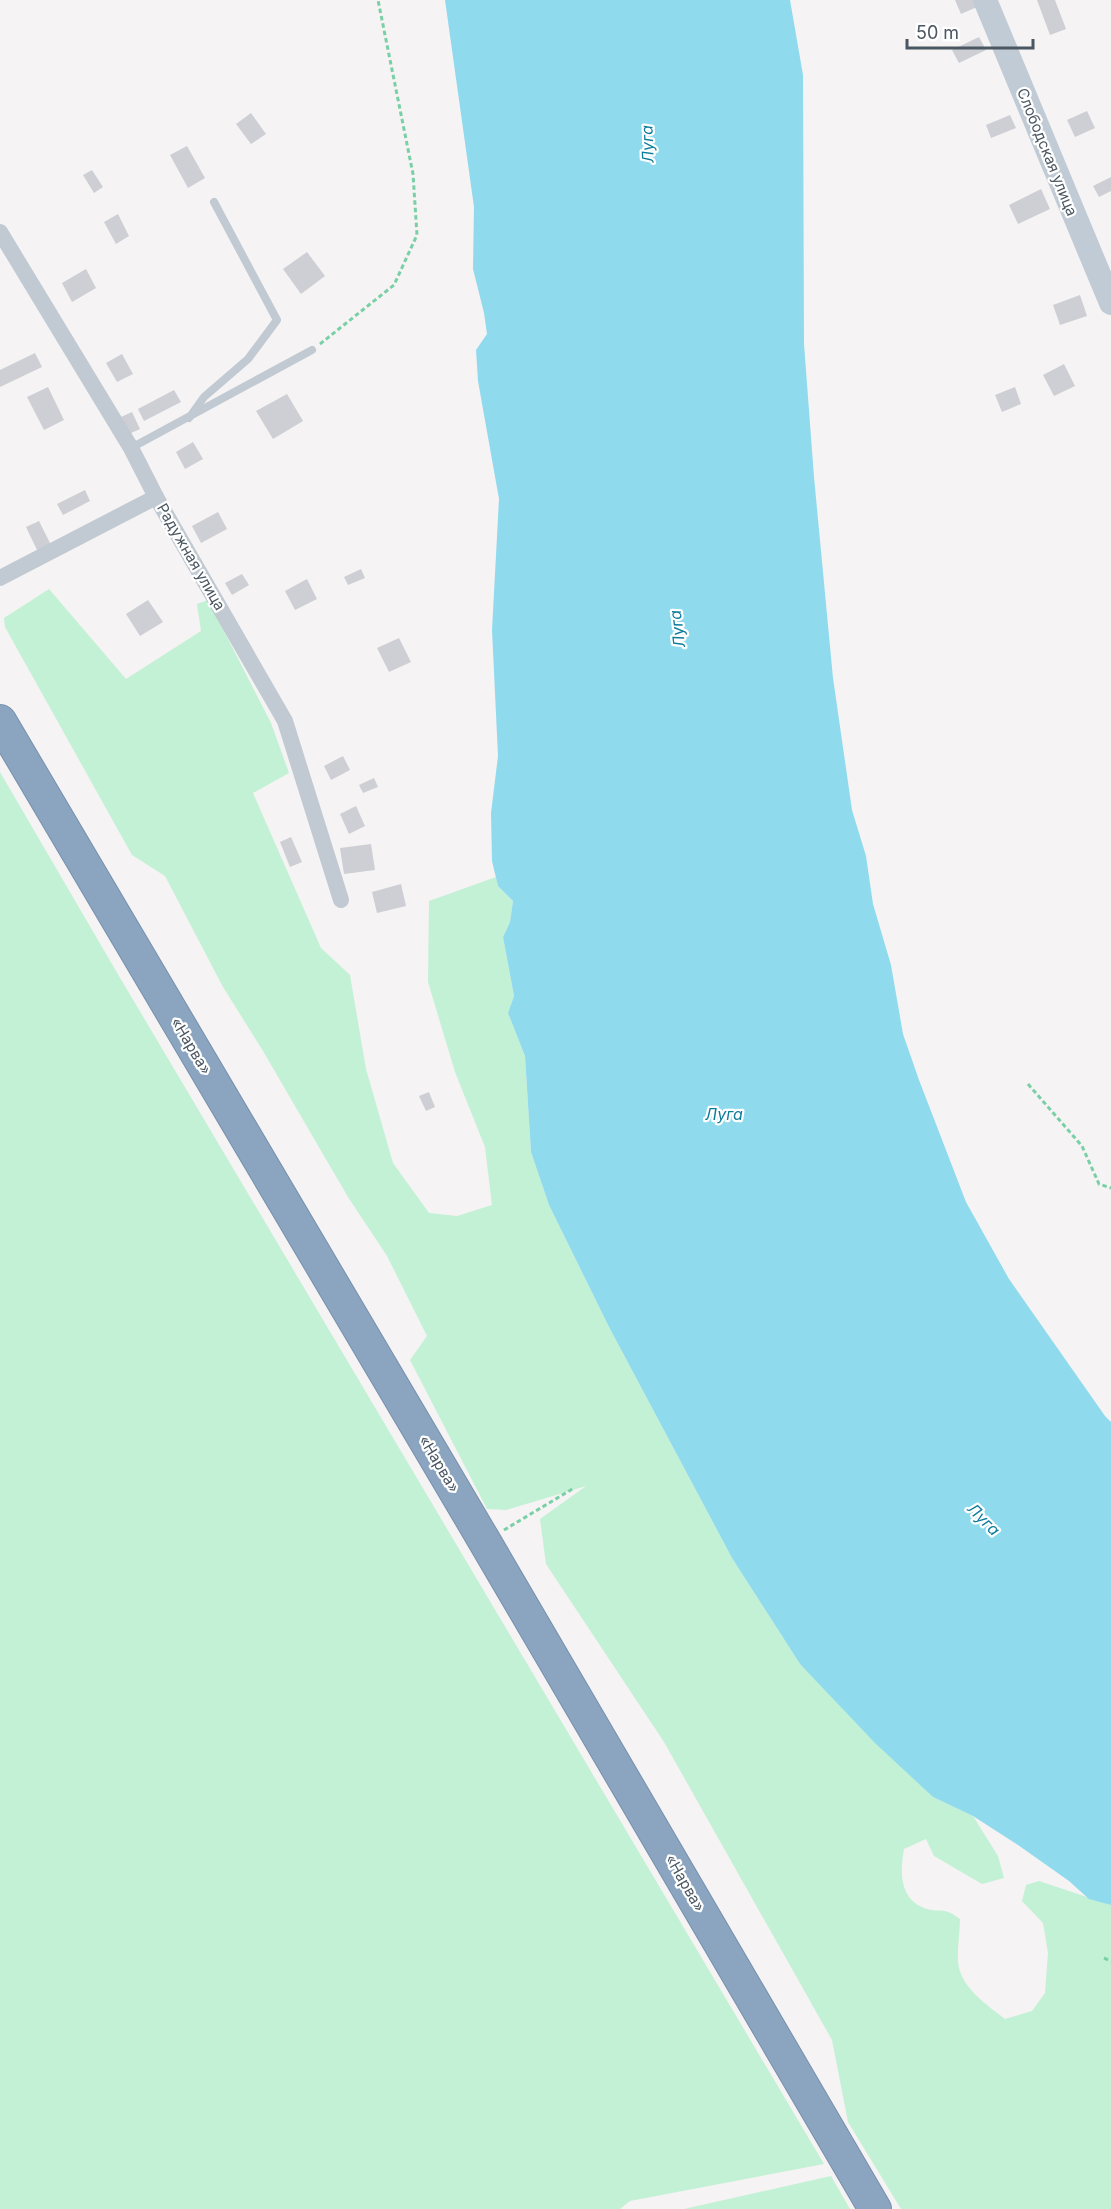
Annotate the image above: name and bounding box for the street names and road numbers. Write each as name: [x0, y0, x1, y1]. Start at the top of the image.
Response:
street label: Слободская улица: [1013, 85, 1082, 218]
street label: Радужная улица: [153, 500, 230, 614]
street label: «Нарва»: [167, 1014, 216, 1078]
street label: «Нарва»: [415, 1432, 464, 1496]
street label: «Нарва»: [661, 1851, 709, 1915]

